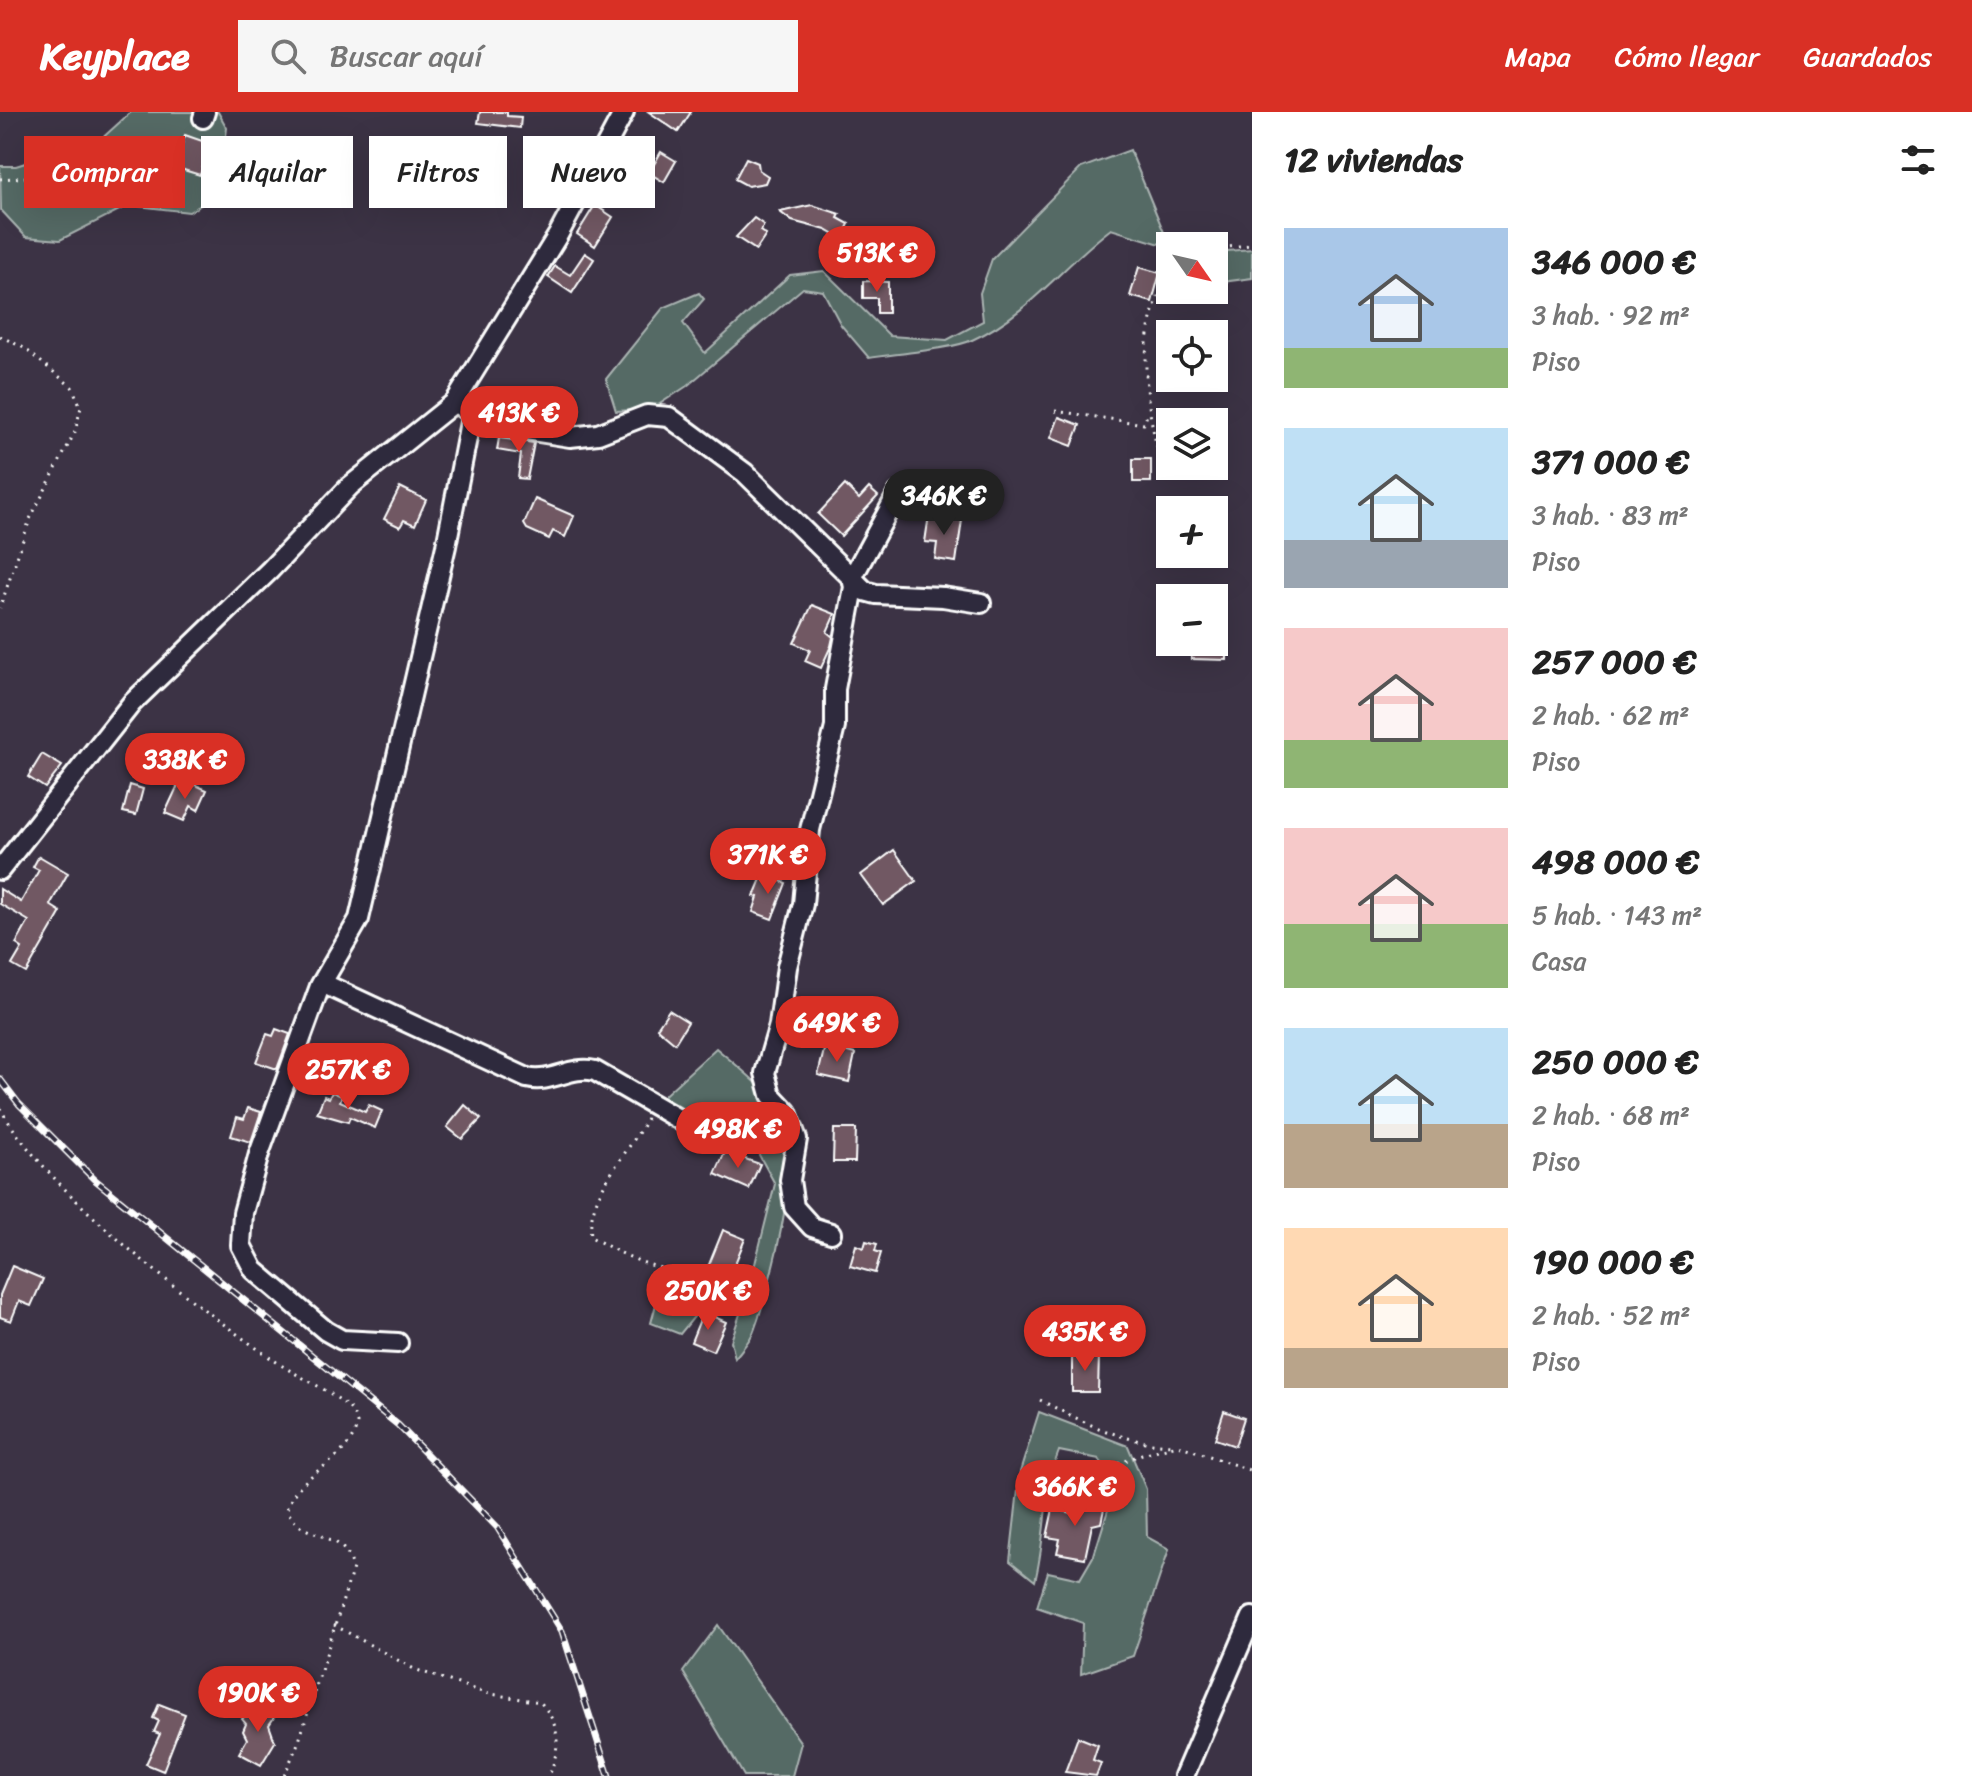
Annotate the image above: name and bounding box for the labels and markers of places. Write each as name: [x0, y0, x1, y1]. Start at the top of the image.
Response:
pin: 513K €: [812, 226, 942, 294]
pin: 413K €: [454, 386, 584, 454]
pin: 346K €: [879, 469, 1009, 537]
pin: 338K €: [120, 733, 250, 801]
pin: 371K €: [703, 828, 833, 896]
pin: 649K €: [772, 996, 902, 1064]
pin: 257K €: [283, 1043, 413, 1111]
pin: 498K €: [673, 1102, 803, 1170]
pin: 250K €: [643, 1264, 773, 1332]
pin: 435K €: [1020, 1305, 1150, 1373]
pin: 366K €: [1010, 1460, 1140, 1528]
pin: 190K €: [193, 1666, 323, 1734]

